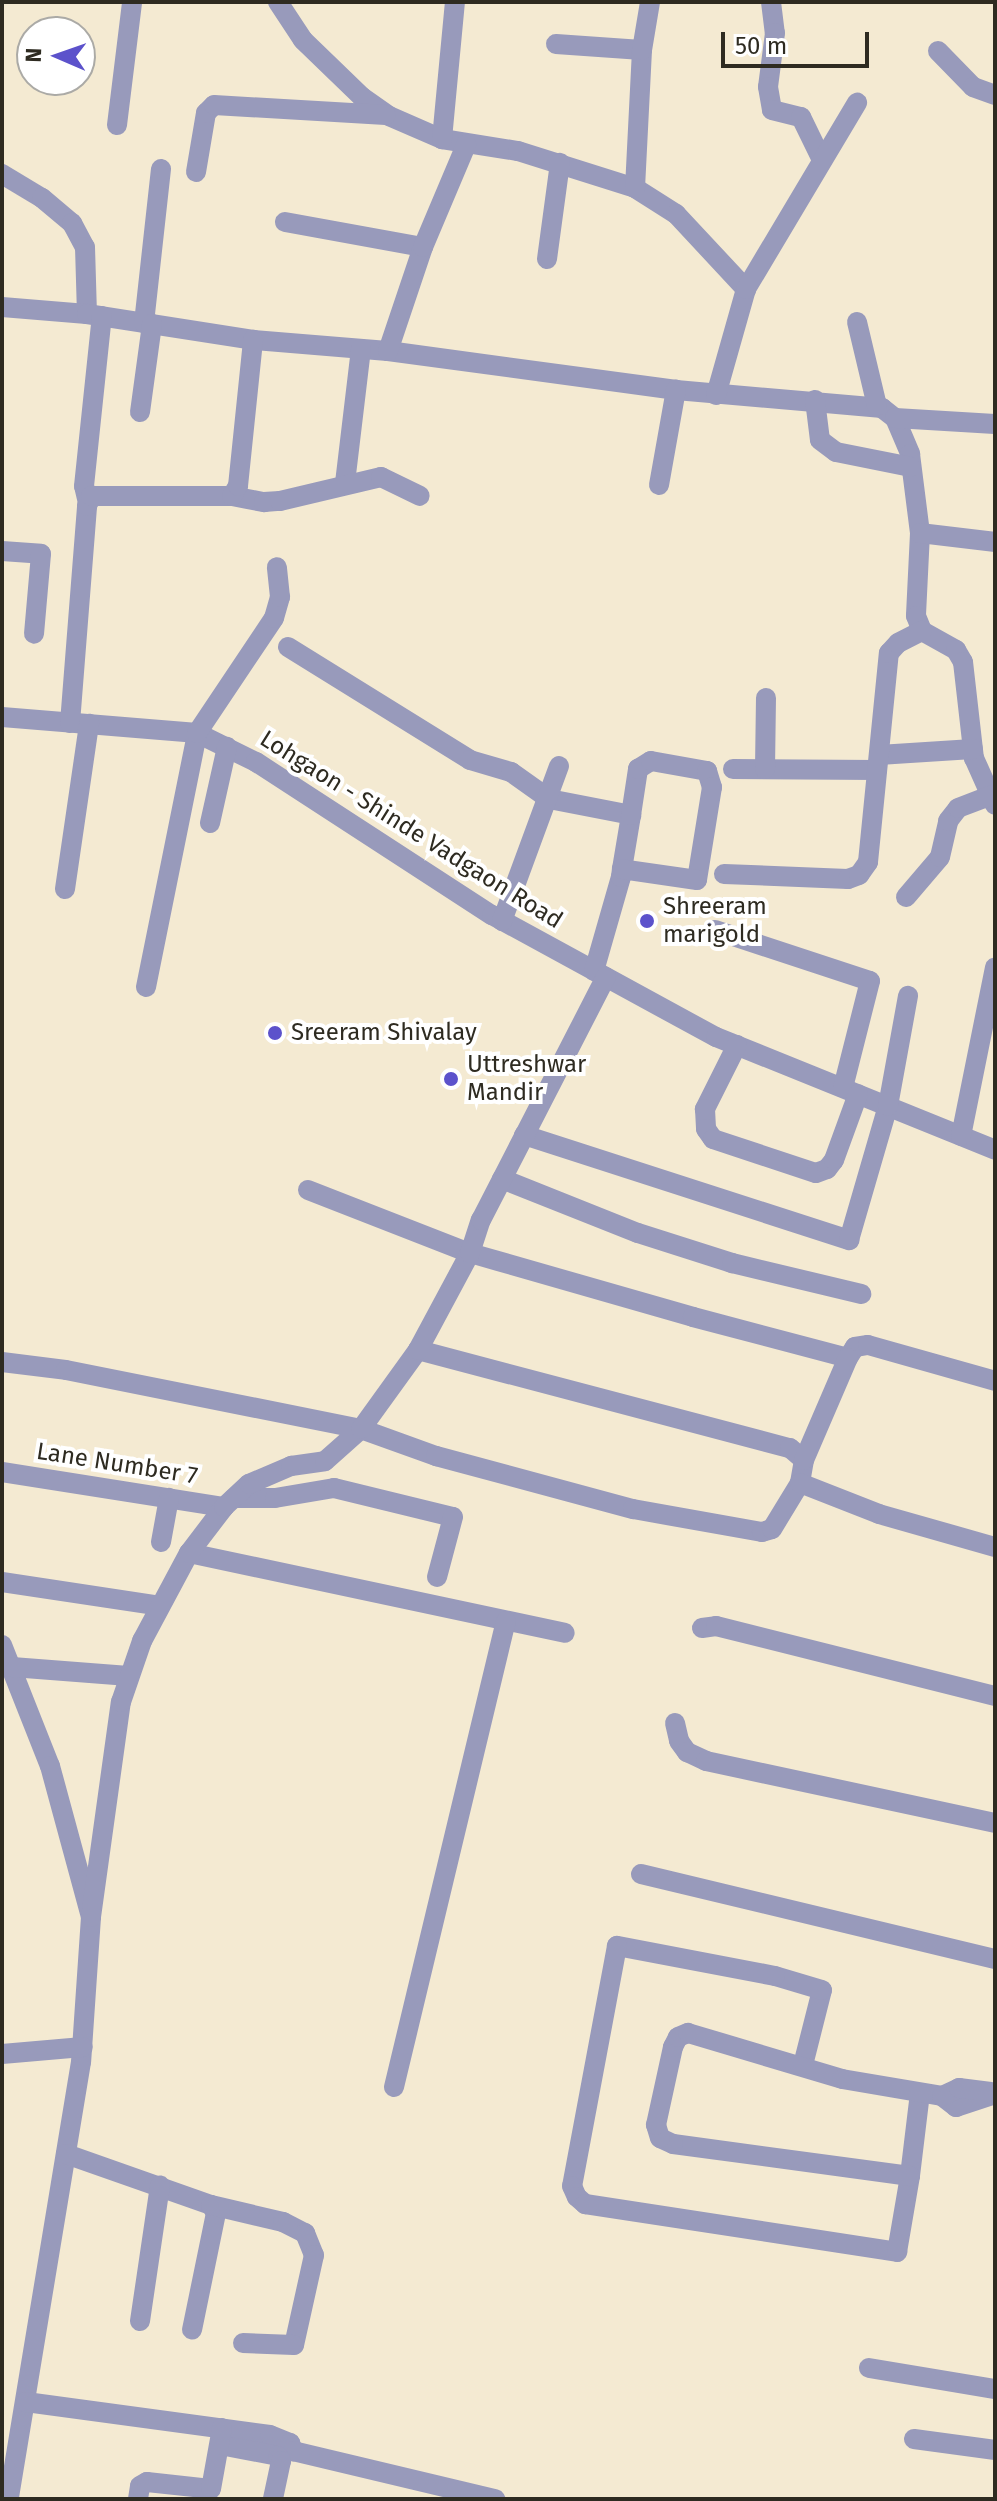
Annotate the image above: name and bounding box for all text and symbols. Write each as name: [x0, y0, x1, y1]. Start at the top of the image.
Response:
north arrow: [16, 16, 96, 96]
scale bar: [725, 16, 873, 66]
text: 50 m: [735, 32, 787, 60]
text: N: [20, 47, 47, 63]
street label: Lohgaon - Shinde Vadgaon Road: [254, 725, 568, 935]
place label: Shreeram marigold: [663, 893, 767, 949]
marker: Shreeram marigold: [638, 912, 656, 930]
place label: Sreeram Shivalay: [291, 1019, 477, 1047]
marker: Sreeram Shivalay: [266, 1024, 284, 1042]
place label: Uttreshwar Mandir: [467, 1051, 586, 1107]
marker: Uttreshwar Mandir: [442, 1070, 460, 1088]
street label: Lane Number 7: [34, 1437, 200, 1491]

